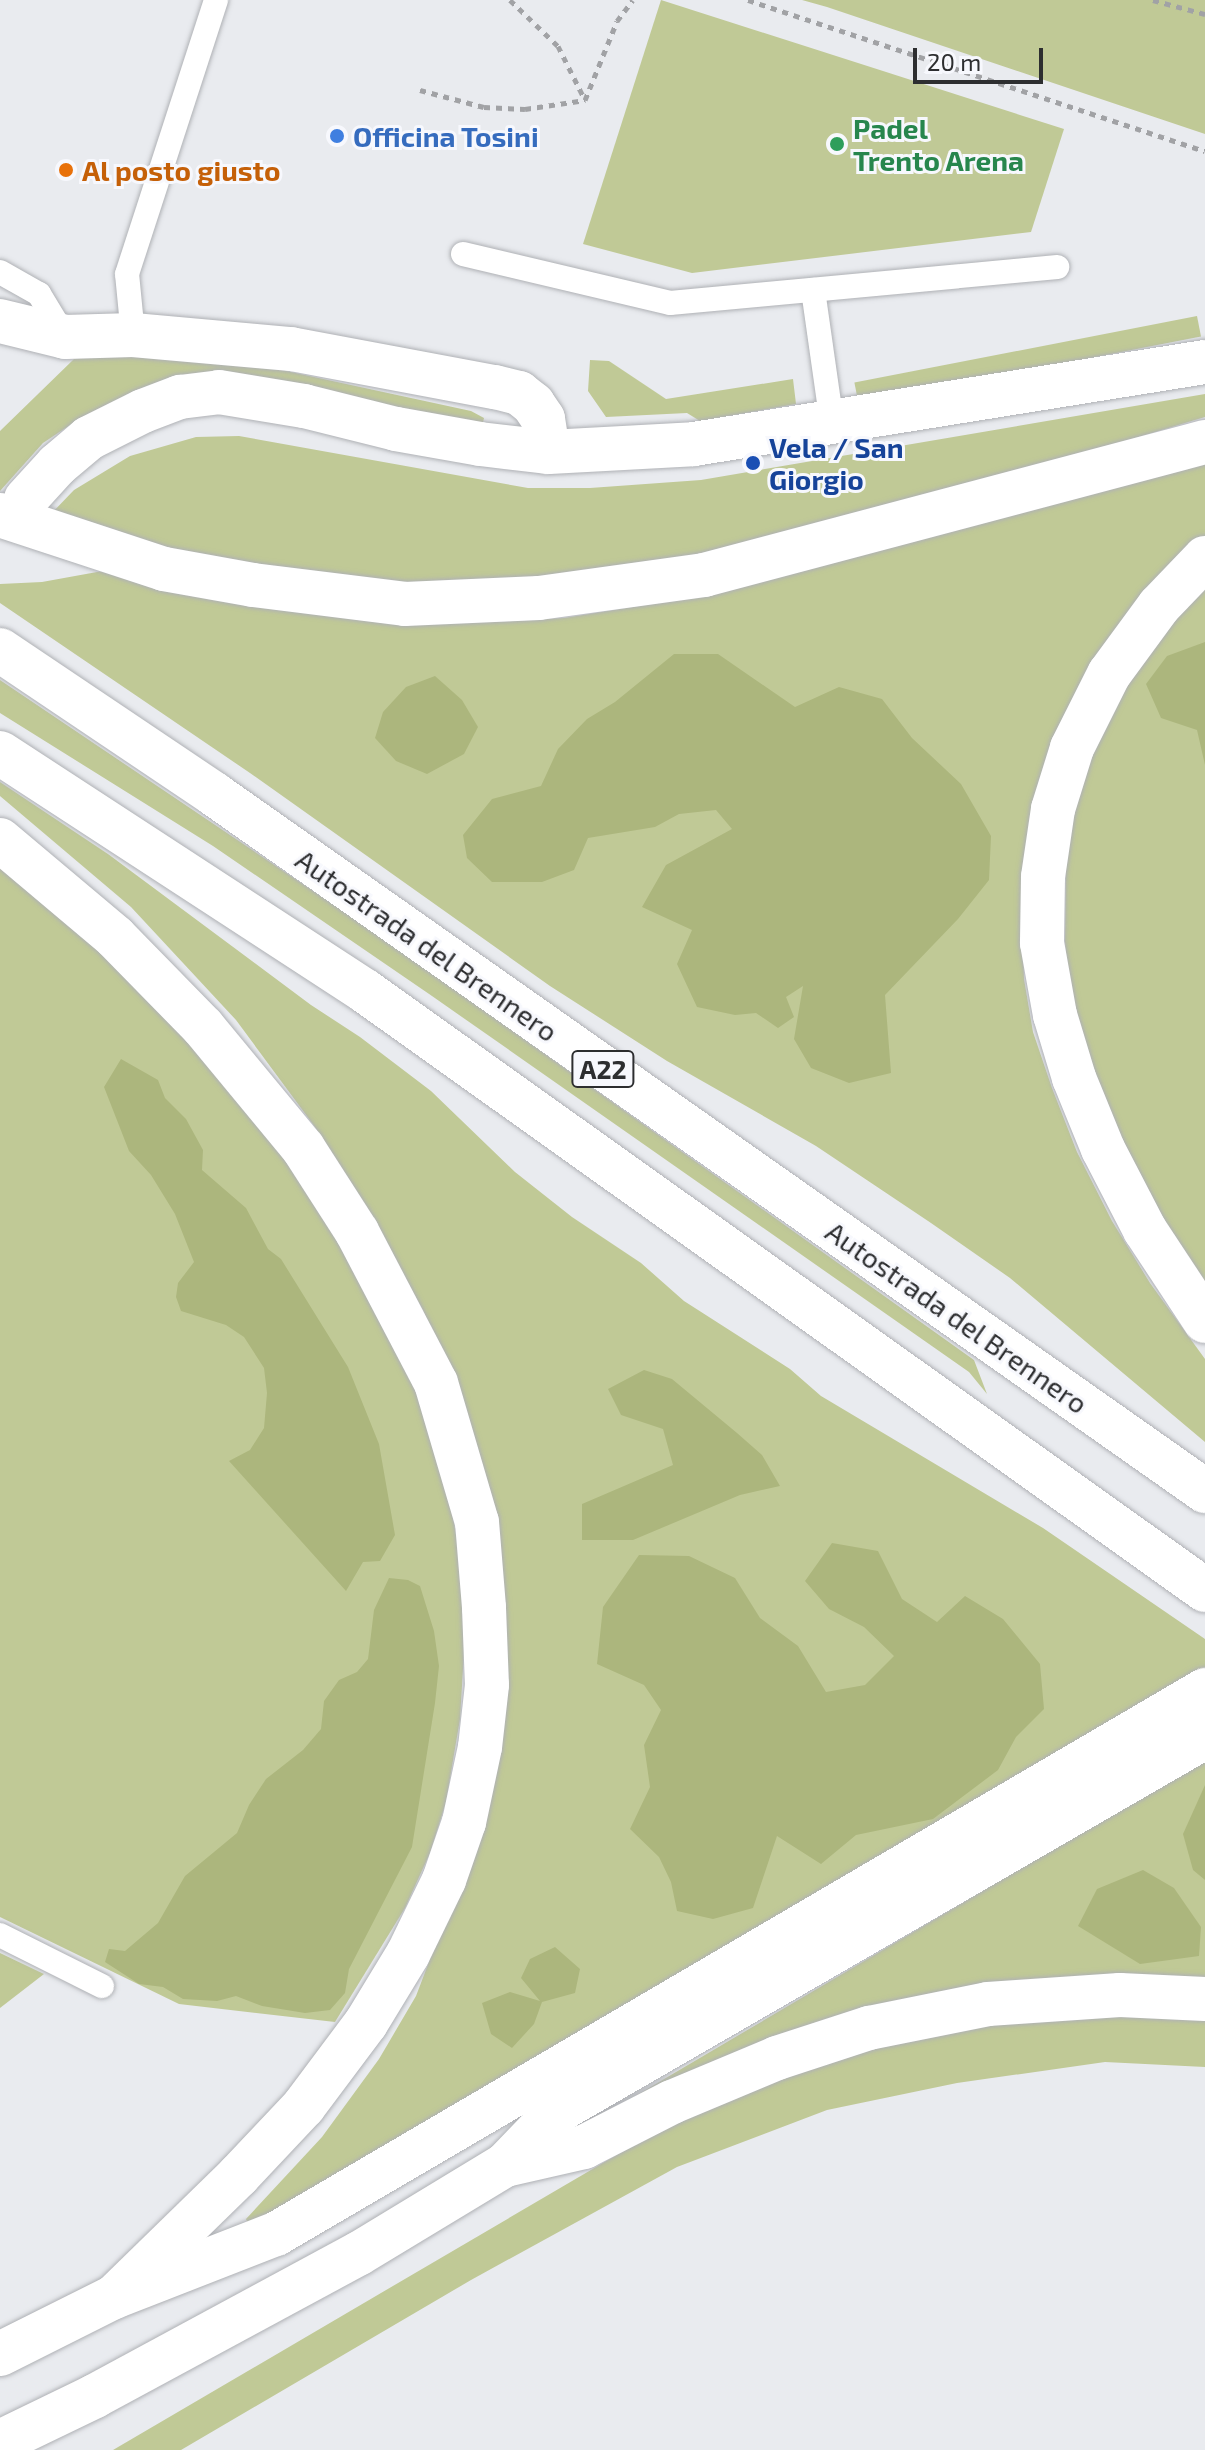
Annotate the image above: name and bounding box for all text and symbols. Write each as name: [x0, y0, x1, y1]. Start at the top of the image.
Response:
scale bar: [917, 32, 1047, 82]
text: 20 m: [927, 47, 981, 76]
place label: Padel Trento Arena: [853, 111, 1025, 177]
place label: Officina Tosini: [353, 119, 539, 153]
marker: Officina Tosini: [328, 127, 346, 145]
marker: Padel Trento Arena: [828, 135, 846, 153]
place label: Al posto giusto: [82, 153, 281, 187]
marker: Al posto giusto: [57, 161, 75, 179]
place label: Vela / San Giorgio: [769, 430, 904, 496]
marker: Vela / San Giorgio: [744, 454, 762, 472]
street label: Autostrada del Brennero: [289, 842, 565, 1048]
road number: A22: [571, 1047, 635, 1091]
street label: Autostrada del Brennero: [819, 1214, 1095, 1420]

